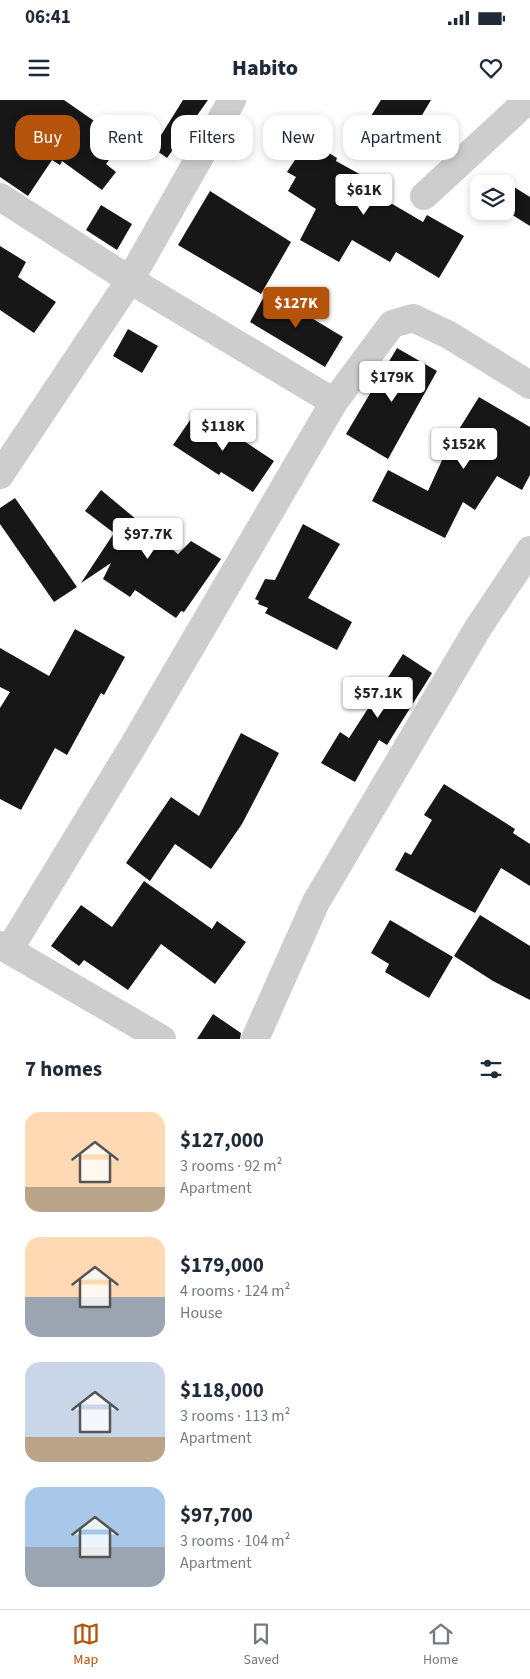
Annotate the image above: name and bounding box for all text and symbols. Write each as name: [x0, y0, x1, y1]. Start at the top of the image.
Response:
text: 06:41: [25, 4, 71, 31]
text: Habito: [232, 52, 298, 84]
icon: menu: [25, 54, 53, 82]
icon: heart: [477, 54, 505, 82]
chip: Buy: [15, 115, 80, 160]
chip: Rent: [90, 115, 161, 160]
chip: Filters: [171, 115, 253, 160]
chip: New: [263, 115, 333, 160]
chip: Apartment: [343, 115, 459, 160]
pin: $61K: [334, 174, 394, 216]
map controls: [470, 175, 515, 220]
button: layers: [470, 175, 515, 220]
text: $61K: [346, 179, 382, 201]
pin: $127K: [261, 286, 331, 329]
text: $127K: [274, 292, 318, 314]
pin: $179K: [357, 360, 427, 403]
text: $179K: [370, 366, 414, 388]
pin: $118K: [188, 410, 258, 452]
text: $118K: [201, 415, 245, 437]
pin: $152K: [429, 428, 499, 470]
text: $152K: [442, 433, 486, 455]
pin: $97.7K: [107, 518, 189, 560]
text: $97.7K: [124, 523, 172, 545]
pin: $57.1K: [337, 676, 419, 719]
text: $57.1K: [354, 682, 402, 704]
text: 7 homes: [25, 1054, 102, 1084]
icon: filters: [477, 1055, 505, 1083]
text: $127,000: [180, 1125, 264, 1155]
icon: home: [65, 1132, 125, 1192]
text: 3 rooms · 92 m²: [180, 1155, 282, 1177]
text: Apartment: [180, 1177, 252, 1199]
text: $179,000: [180, 1250, 264, 1280]
icon: home: [65, 1257, 125, 1317]
text: 4 rooms · 124 m²: [180, 1280, 290, 1302]
text: House: [180, 1302, 222, 1324]
text: $118,000: [180, 1375, 264, 1405]
icon: home: [65, 1382, 125, 1442]
text: 3 rooms · 113 m²: [180, 1405, 290, 1427]
text: Apartment: [180, 1427, 252, 1449]
text: $97,700: [180, 1500, 253, 1530]
icon: home: [65, 1507, 125, 1567]
text: 3 rooms · 104 m²: [180, 1530, 290, 1552]
text: Apartment: [180, 1552, 252, 1574]
tab: Map: [72, 1620, 100, 1670]
tab: Saved: [243, 1620, 279, 1670]
tab: Home: [423, 1620, 458, 1670]

